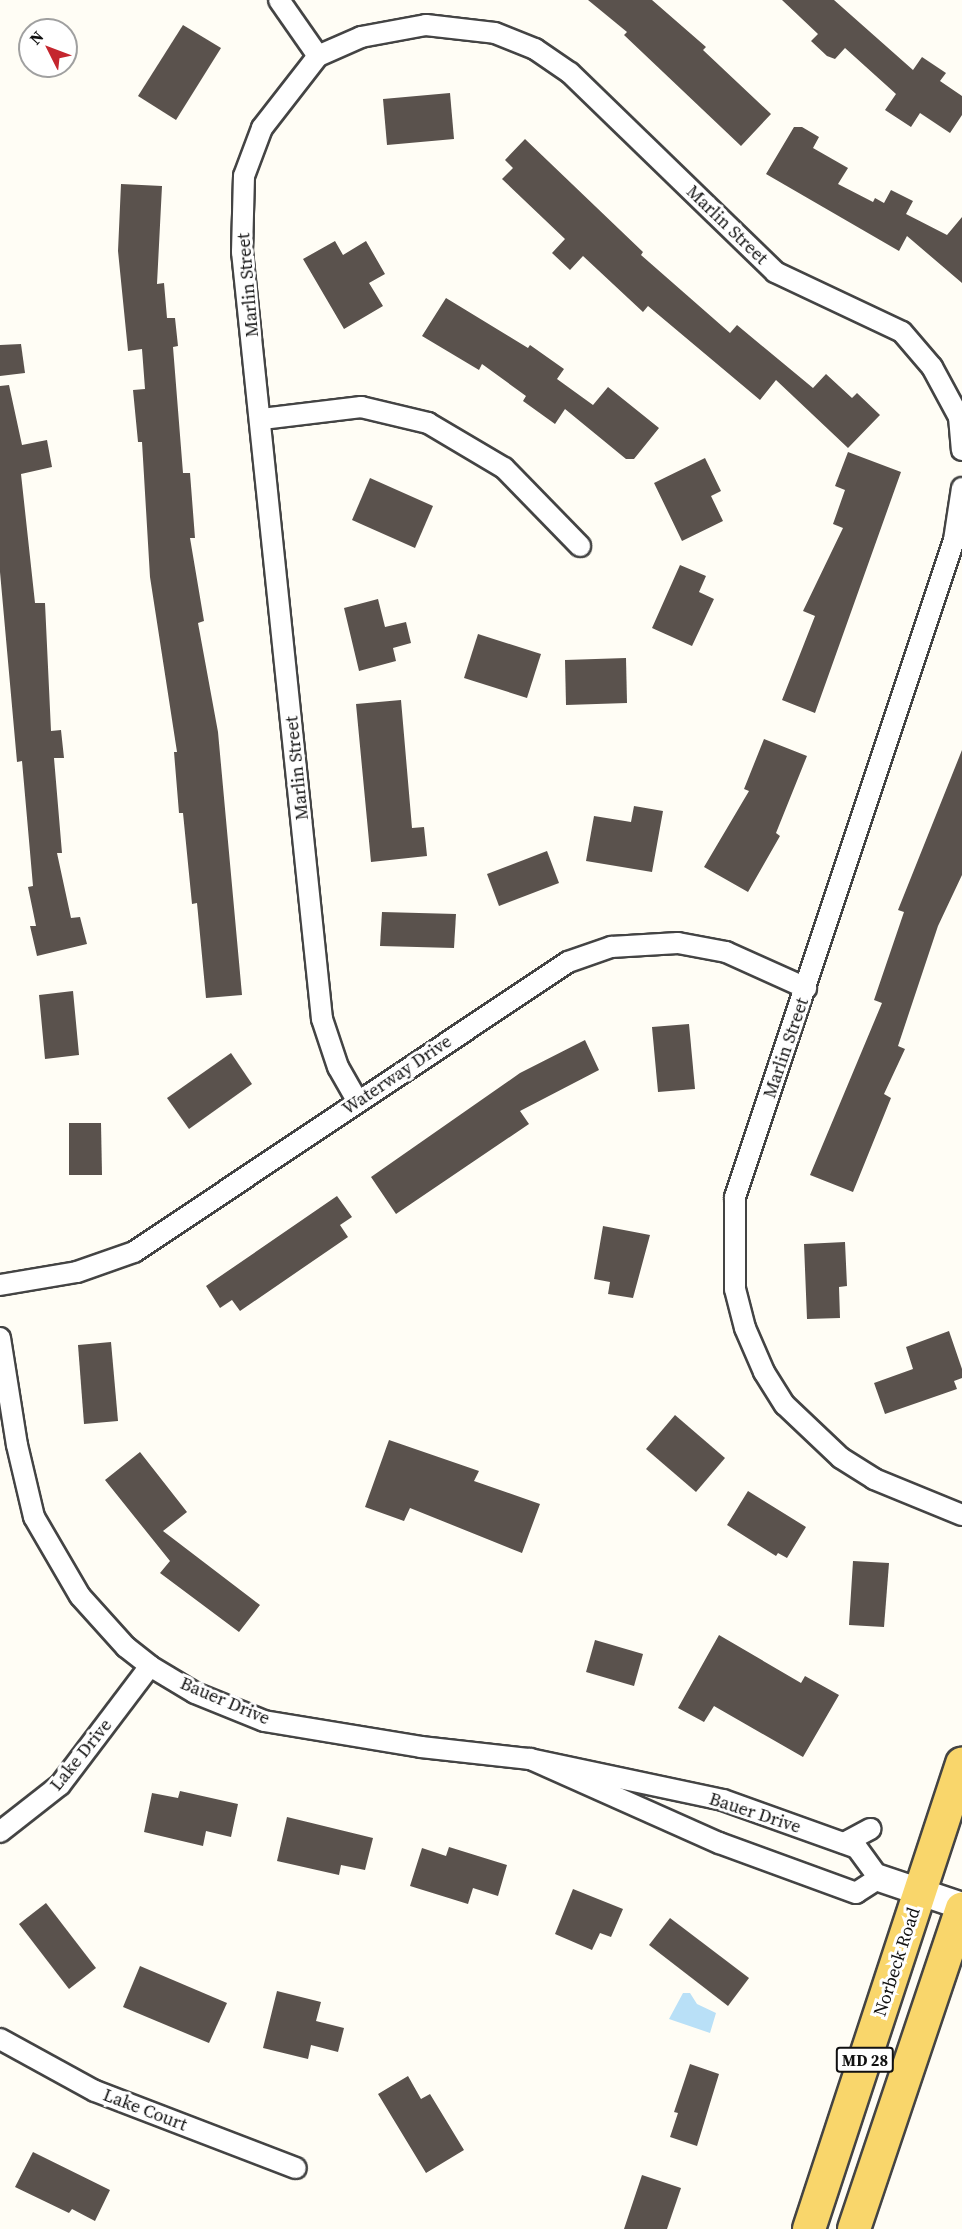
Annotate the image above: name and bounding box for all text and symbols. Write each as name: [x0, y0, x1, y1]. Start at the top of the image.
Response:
north arrow: [18, 18, 78, 78]
text: N: [24, 26, 48, 49]
street label: Marlin Street: [682, 181, 772, 269]
street label: Marlin Street: [233, 232, 263, 338]
street label: Marlin Street: [281, 715, 313, 821]
street label: Marlin Street: [759, 995, 813, 1101]
street label: Waterway Drive: [338, 1030, 456, 1120]
street label: Bauer Drive: [177, 1672, 273, 1730]
street label: Lake Drive: [45, 1715, 117, 1795]
street label: Bauer Drive: [706, 1788, 804, 1838]
street label: Norbeck Road: [869, 1905, 925, 2019]
road number: MD 28: [835, 2047, 895, 2073]
street label: Lake Court: [100, 2084, 190, 2136]

